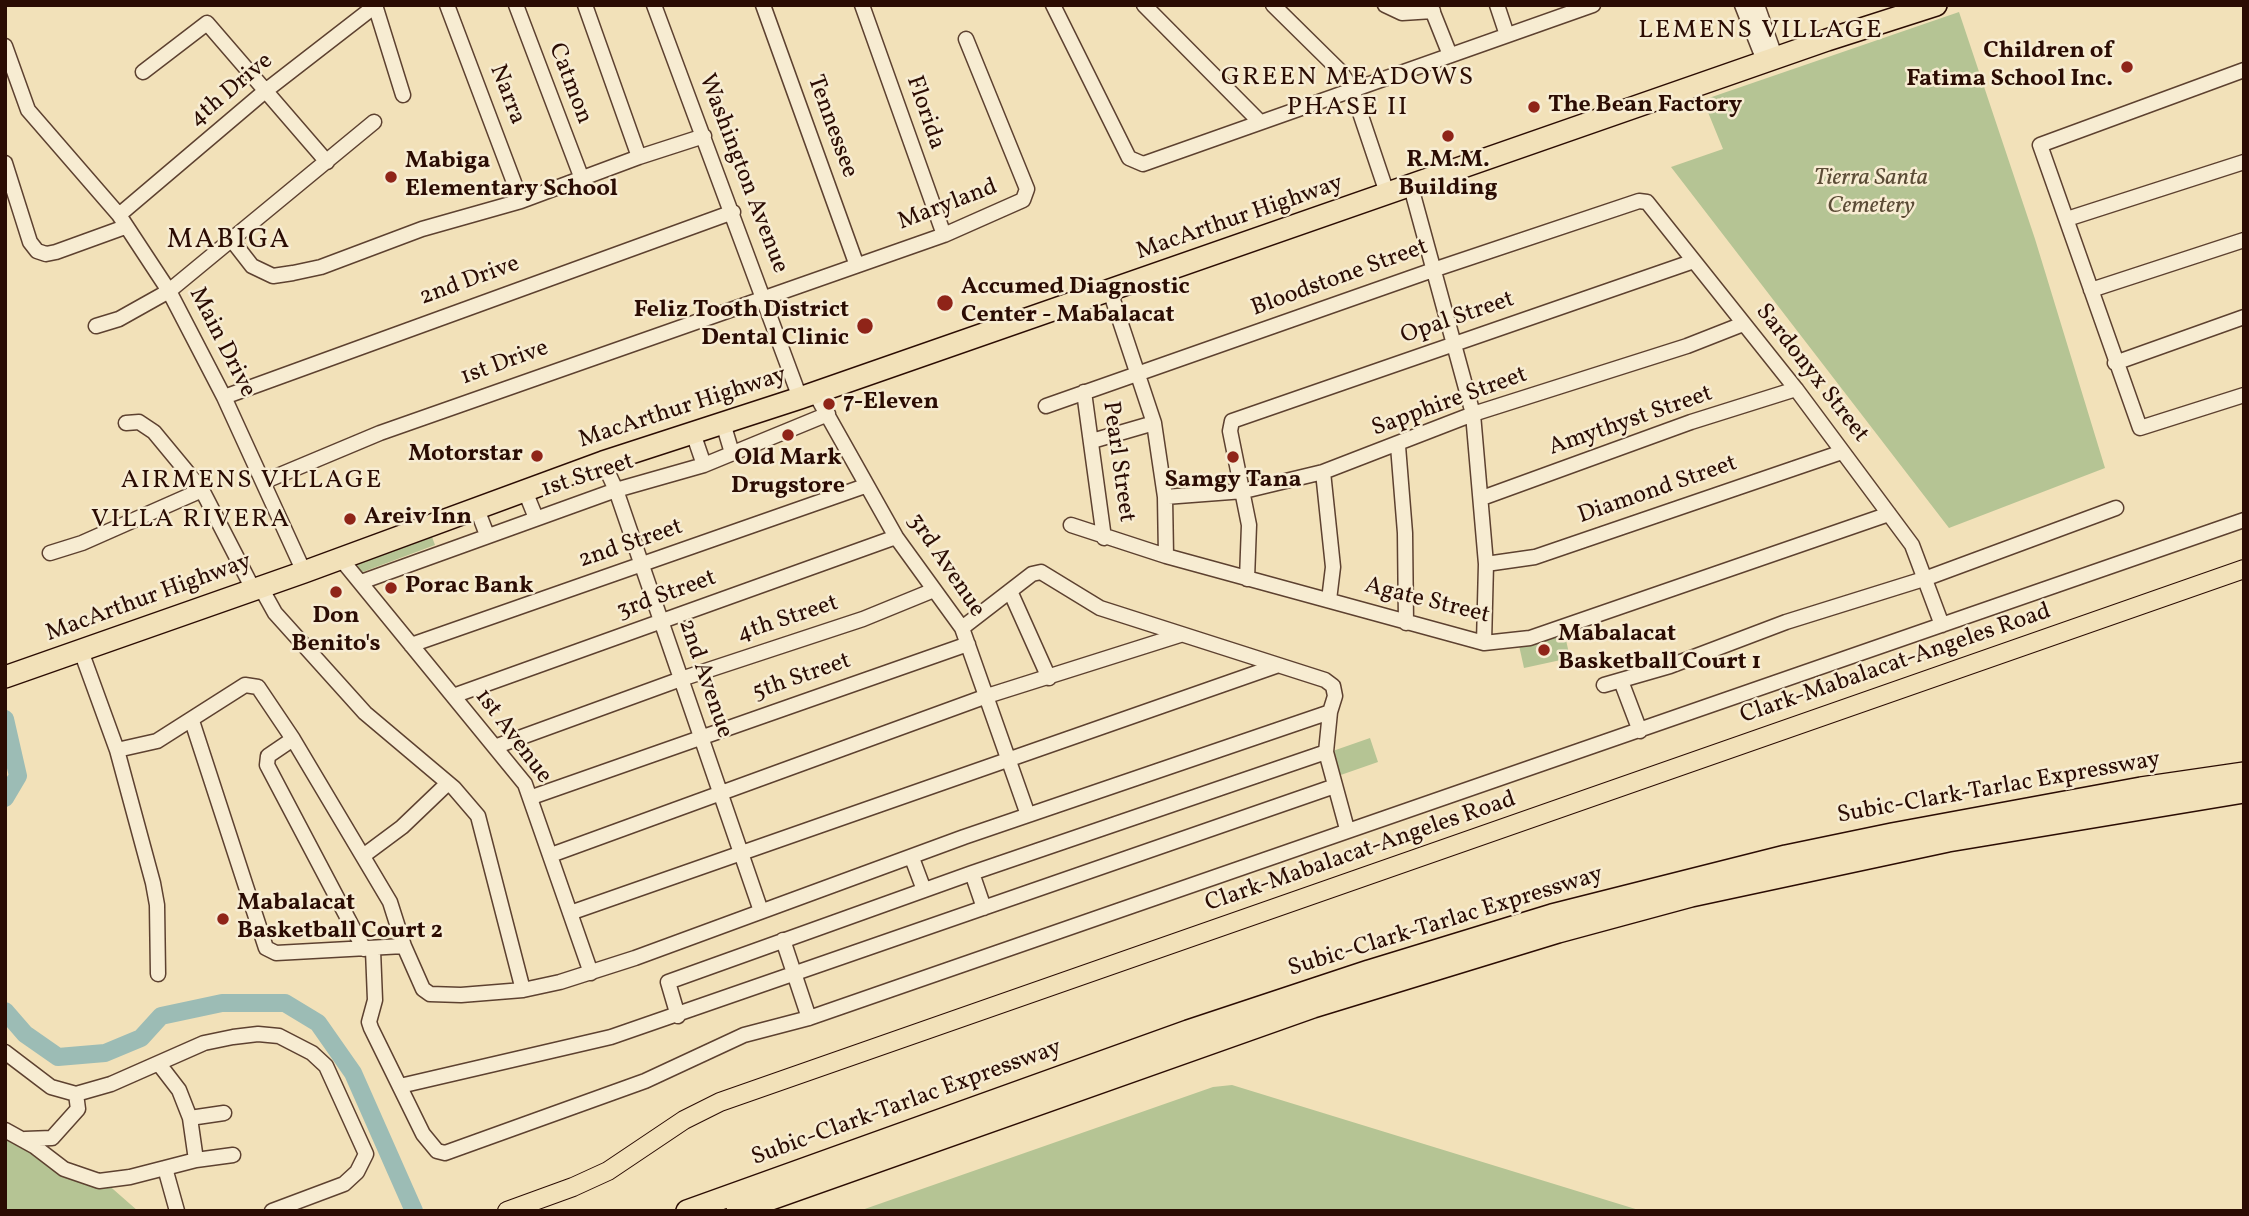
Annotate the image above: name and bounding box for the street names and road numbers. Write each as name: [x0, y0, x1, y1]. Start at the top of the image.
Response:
street label: Catmon: [541, 40, 597, 128]
street label: 4th Drive: [184, 48, 280, 134]
street label: Narra: [481, 61, 531, 129]
street label: Washington Avenue: [691, 70, 793, 278]
street label: Tennessee: [799, 72, 863, 182]
street label: Florida: [898, 72, 950, 154]
street label: MacArthur Highway: [1133, 170, 1347, 268]
street label: Maryland: [894, 174, 1002, 238]
street label: Bloodstone Street: [1248, 234, 1432, 324]
street label: 2nd Drive: [416, 251, 524, 313]
street label: Main Drive: [181, 283, 261, 403]
street label: Opal Street: [1397, 286, 1519, 352]
street label: Sardonyx Street: [1748, 299, 1874, 449]
street label: 1st Drive: [457, 335, 553, 393]
street label: MacArthur Highway: [575, 362, 791, 456]
street label: Sapphire Street: [1368, 362, 1532, 444]
street label: Amythyst Street: [1545, 380, 1717, 464]
street label: Pearl Street: [1094, 400, 1140, 524]
street label: 1st Street: [538, 449, 638, 505]
street label: Diamond Street: [1575, 450, 1741, 532]
street label: 3rd Avenue: [900, 509, 990, 623]
street label: 2nd Street: [575, 514, 687, 576]
street label: MacArthur Highway: [42, 548, 256, 650]
street label: 3rd Street: [613, 565, 721, 627]
street label: Agate Street: [1361, 573, 1493, 631]
street label: 4th Street: [734, 590, 842, 650]
street label: Clark-Mabalacat-Angeles Road: [1737, 598, 2055, 732]
street label: 2nd Avenue: [670, 616, 738, 742]
street label: 5th Street: [749, 648, 855, 708]
street label: 1st Avenue: [467, 684, 557, 790]
street label: Subic-Clark-Tarlac Expressway: [1835, 746, 2163, 832]
street label: Clark-Mabalacat-Angeles Road: [1202, 786, 1520, 920]
street label: Subic-Clark-Tarlac Expressway: [1285, 861, 1607, 985]
street label: Subic-Clark-Tarlac Expressway: [748, 1034, 1066, 1174]

